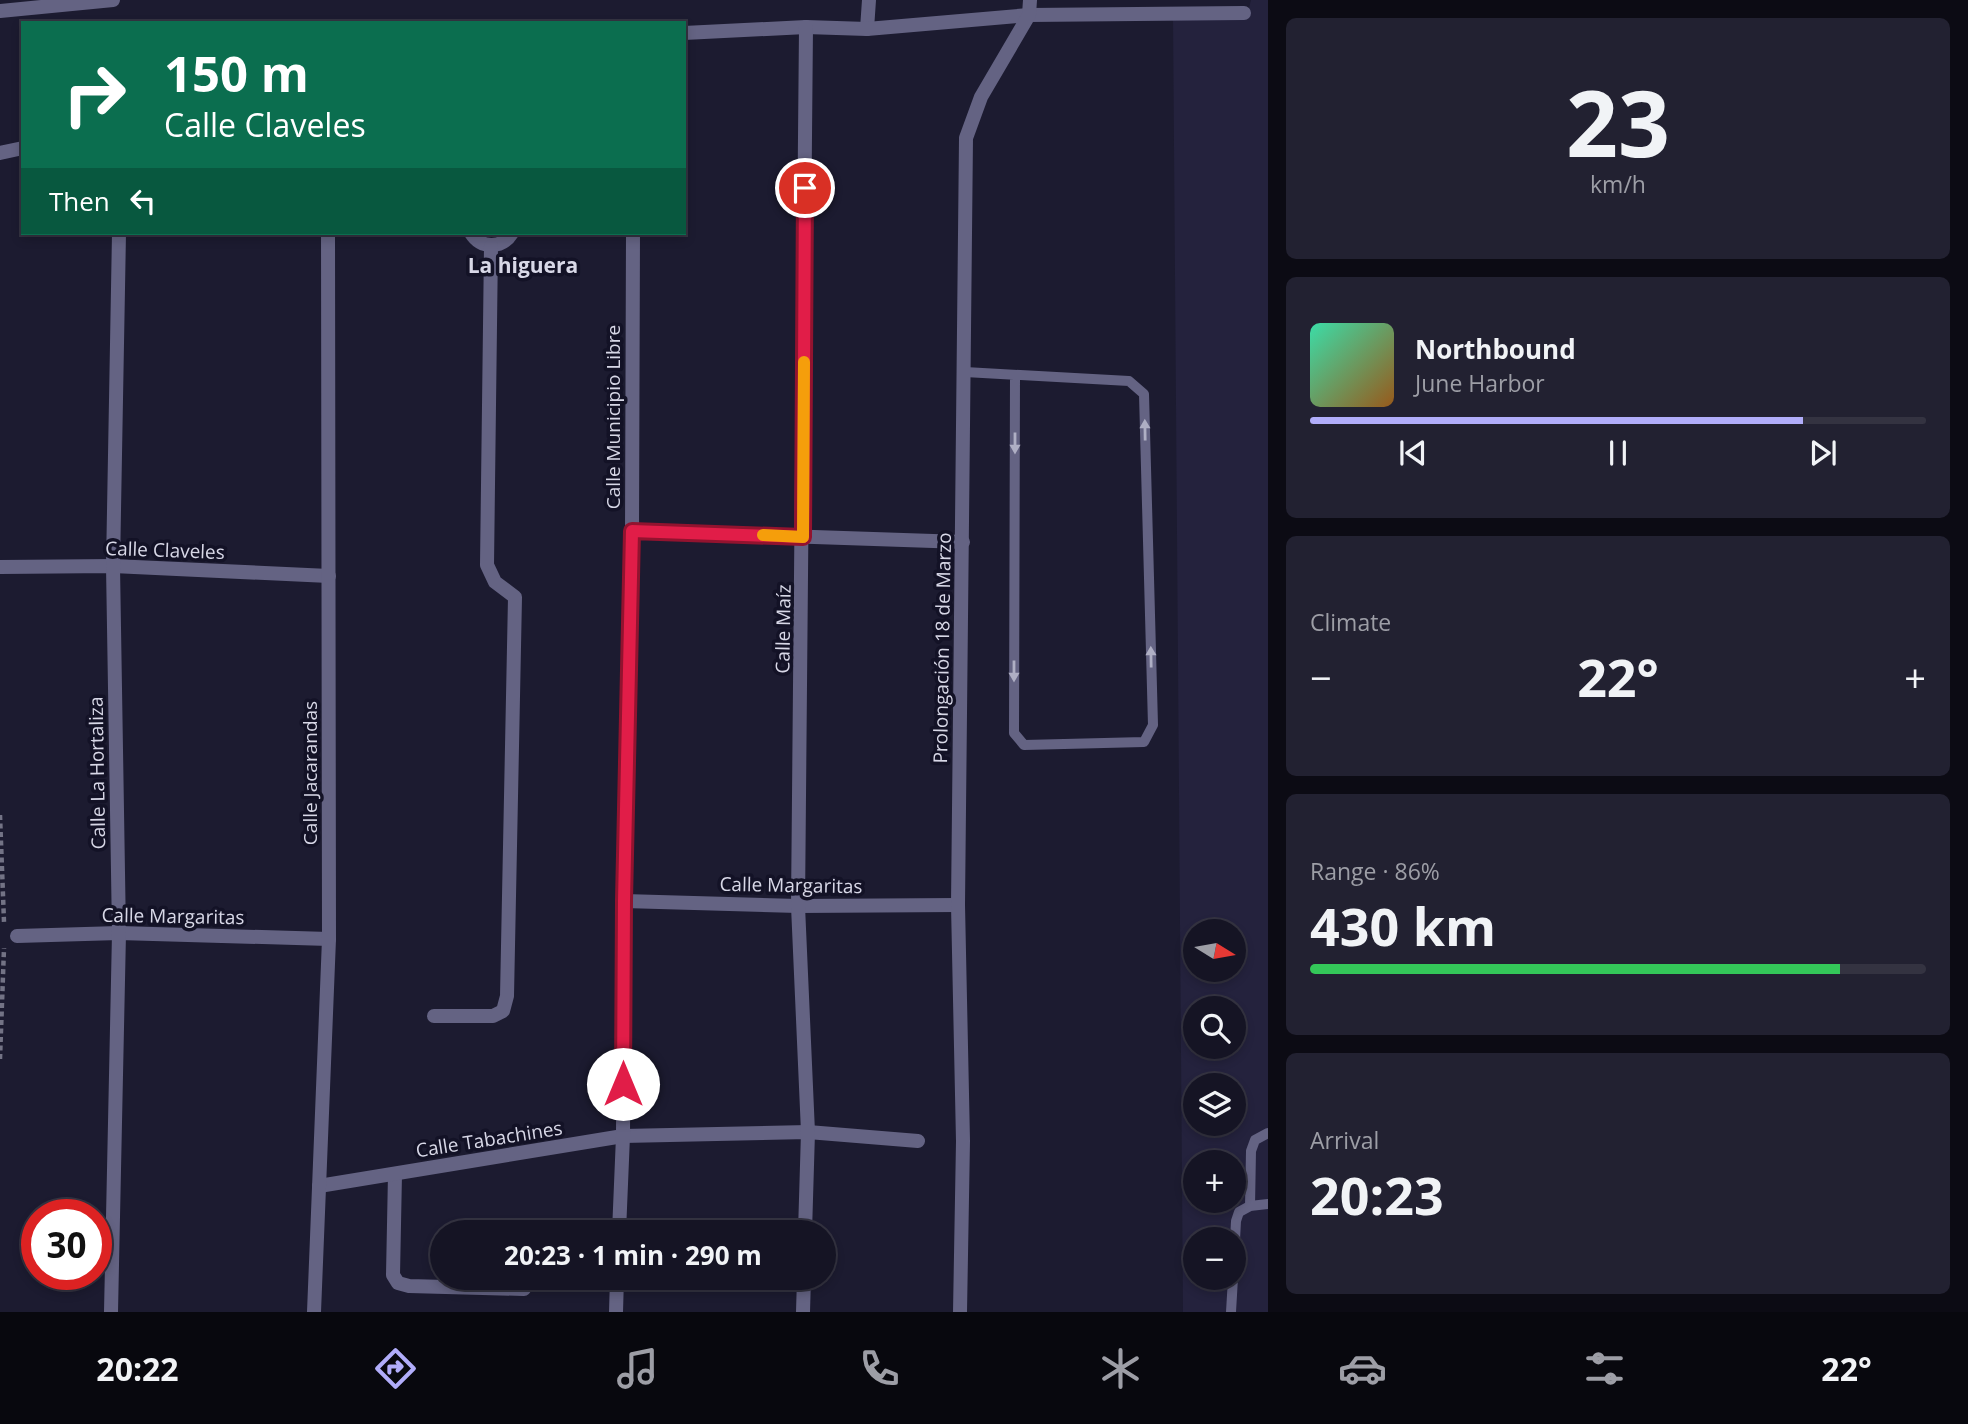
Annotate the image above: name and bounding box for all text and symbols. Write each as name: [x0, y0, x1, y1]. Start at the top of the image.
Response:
text: 150 m: [164, 40, 309, 106]
icon: right: [49, 49, 140, 140]
text: 23: [1566, 60, 1670, 184]
text: Calle Claveles: [164, 103, 366, 146]
pin: [775, 158, 835, 218]
text: km/h: [1590, 168, 1646, 200]
icon: arrive: [786, 169, 824, 207]
icon: left: [124, 182, 162, 220]
text: Then: [49, 183, 110, 219]
district label: La higuera: [468, 251, 578, 279]
street label: Calle Municipio Libre: [600, 325, 626, 509]
text: Northbound: [1415, 331, 1576, 367]
text: June Harbor: [1415, 367, 1545, 399]
one-way arrow: [1140, 418, 1151, 440]
one-way arrow: [1009, 433, 1021, 455]
icon: previous: [1394, 434, 1432, 472]
icon: pause: [1599, 434, 1637, 472]
icon: next: [1804, 434, 1842, 472]
street label: Prolongación 18 de Marzo: [927, 532, 957, 764]
street label: Calle Claveles: [105, 535, 225, 565]
street label: Calle Maíz: [769, 584, 797, 674]
text: Climate: [1310, 606, 1391, 638]
text: 22°: [1577, 641, 1659, 712]
one-way arrow: [1145, 646, 1157, 668]
text: −: [1310, 651, 1332, 703]
text: +: [1904, 651, 1926, 703]
one-way arrow: [1008, 660, 1020, 682]
street label: Calle La Hortaliza: [83, 696, 111, 850]
street label: Calle Jacarandas: [297, 701, 323, 845]
text: Range · 86%: [1310, 855, 1440, 887]
street label: Calle Margaritas: [719, 871, 863, 899]
text: 430 km: [1310, 890, 1496, 961]
street label: Calle Margaritas: [101, 902, 245, 930]
north arrow: [1183, 919, 1246, 982]
map controls: [1183, 919, 1246, 1290]
button: search: [1183, 996, 1246, 1059]
position arrow: [586, 1047, 660, 1121]
button: layers: [1183, 1073, 1246, 1136]
street label: Calle Tabachines: [414, 1115, 564, 1163]
text: Arrival: [1310, 1124, 1379, 1156]
button: +: [1183, 1150, 1246, 1213]
text: 20:23: [1310, 1159, 1444, 1230]
speed limit sign: 30: [21, 1199, 112, 1290]
button: −: [1183, 1227, 1246, 1290]
text: 20:23 · 1 min · 290 m: [504, 1237, 762, 1273]
icon: directions: [371, 1344, 420, 1393]
icon: music: [613, 1344, 662, 1393]
icon: phone: [855, 1344, 904, 1393]
icon: climate: [1096, 1344, 1145, 1393]
icon: car: [1338, 1344, 1387, 1393]
icon: filters: [1580, 1344, 1629, 1393]
text: 20:22: [96, 1347, 179, 1390]
text: 22°: [1821, 1347, 1872, 1390]

